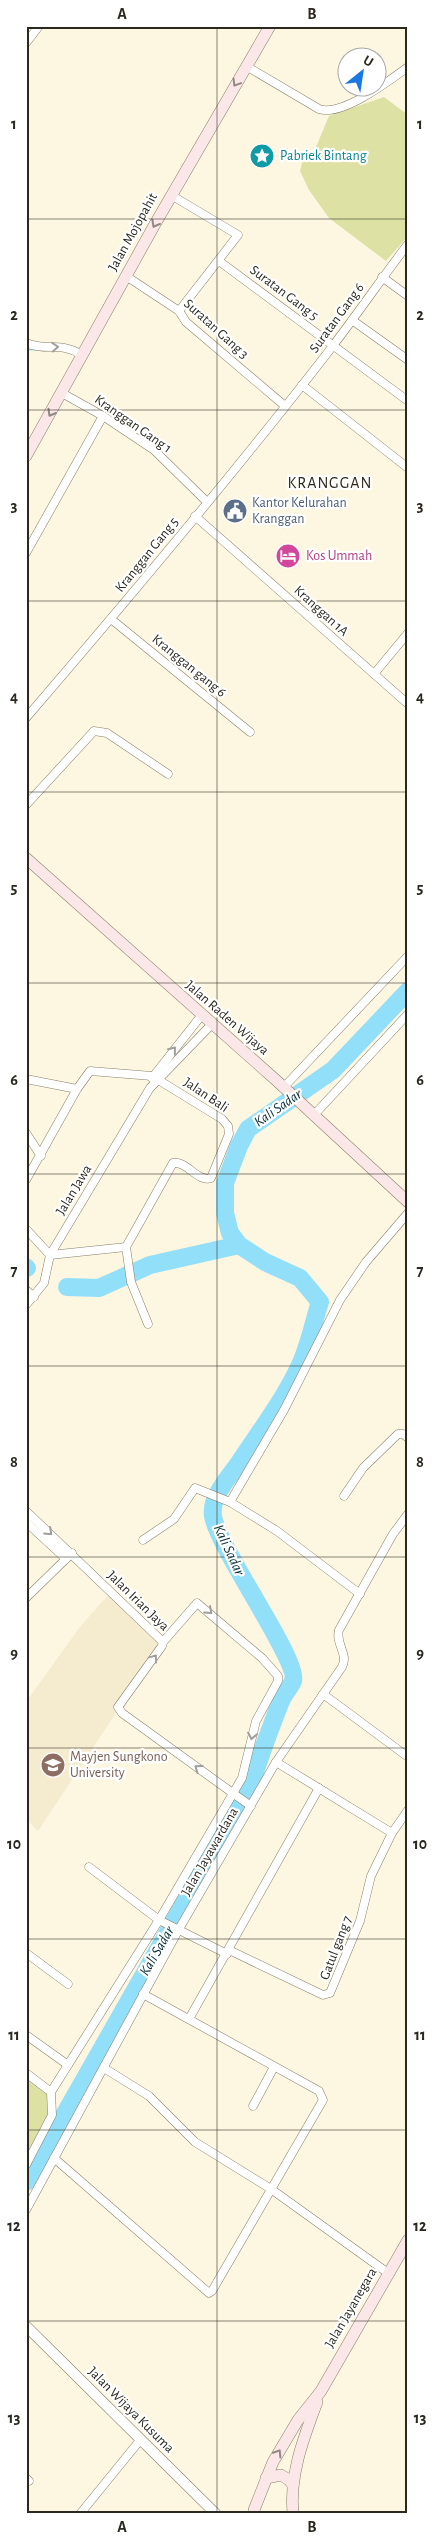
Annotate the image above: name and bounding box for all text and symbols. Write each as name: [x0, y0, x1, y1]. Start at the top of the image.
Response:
text: A: [117, 6, 127, 22]
text: B: [307, 6, 317, 22]
north arrow: [336, 48, 386, 98]
text: U: [361, 53, 375, 70]
one-way arrow: [232, 77, 242, 86]
text: 1: [11, 116, 17, 132]
text: 1: [417, 116, 423, 132]
place icon: Pabriek Bintang: [249, 143, 275, 169]
place label: Pabriek Bintang: [280, 149, 367, 163]
street label: Jalan Mojopahit: [106, 190, 160, 273]
one-way arrow: [151, 218, 161, 227]
street label: Suratan Gang 5: [247, 263, 321, 323]
street label: Suratan Gang 6: [307, 281, 367, 355]
street label: Suratan Gang 3: [181, 297, 251, 362]
text: 2: [10, 307, 18, 323]
text: 2: [416, 307, 424, 323]
one-way arrow: [51, 341, 59, 352]
street label: Kranggan Gang 1: [92, 392, 174, 456]
one-way arrow: [47, 407, 57, 416]
district label: KRANGGAN: [288, 475, 372, 491]
place label: Kantor Kelurahan Kranggan: [252, 496, 347, 526]
text: 3: [11, 498, 18, 514]
public building icon: Kantor Kelurahan Kranggan: [222, 498, 248, 524]
text: 3: [417, 498, 424, 514]
street label: Kranggan Gang 5: [113, 515, 181, 595]
hotel icon: Kos Ummah: [275, 543, 301, 569]
place label: Kos Ummah: [306, 549, 372, 563]
street label: Kranggan 1A: [291, 583, 351, 639]
street label: Kranggan gang 6: [149, 632, 229, 700]
text: 4: [10, 689, 18, 705]
text: 4: [416, 689, 424, 705]
text: 5: [11, 880, 18, 896]
text: 5: [417, 880, 424, 896]
street label: Jalan Raden Wijaya: [183, 978, 272, 1058]
one-way arrow: [167, 1047, 176, 1056]
text: 6: [10, 1072, 18, 1088]
text: 6: [416, 1072, 424, 1088]
street label: Jalan Bali: [181, 1075, 231, 1115]
water label: Kali Sadar: [251, 1086, 305, 1130]
street label: Jalan Jawa: [54, 1162, 95, 1218]
text: 7: [11, 1263, 18, 1279]
text: 7: [417, 1263, 424, 1279]
text: 8: [10, 1454, 18, 1470]
text: 8: [416, 1454, 424, 1470]
water label: Kali Sadar: [211, 1522, 248, 1579]
one-way arrow: [43, 1526, 52, 1535]
street label: Jalan Irian Jaya: [104, 1568, 172, 1634]
one-way arrow: [203, 1605, 212, 1614]
text: 9: [10, 1645, 18, 1661]
text: 9: [416, 1645, 424, 1661]
one-way arrow: [148, 1655, 156, 1664]
one-way arrow: [247, 1732, 258, 1741]
place label: Mayjen Sungkono University: [70, 1750, 168, 1780]
school or university icon: Mayjen Sungkono University: [40, 1752, 66, 1778]
one-way arrow: [194, 1765, 204, 1774]
street label: Jalan Jayawardana: [179, 1805, 241, 1899]
text: 10: [7, 1836, 21, 1852]
text: 10: [413, 1836, 427, 1852]
street label: Gatul gang 7: [317, 1914, 355, 1982]
water label: Kali Sadar: [137, 1923, 178, 1978]
text: 11: [8, 2027, 20, 2043]
text: 11: [414, 2027, 426, 2043]
text: 12: [7, 2218, 21, 2234]
text: 12: [413, 2218, 427, 2234]
street label: Jalan Jayanegara: [323, 2265, 380, 2350]
street label: Jalan Wijaya Kusuma: [85, 2364, 177, 2456]
text: 13: [8, 2410, 20, 2426]
text: 13: [414, 2410, 426, 2426]
one-way arrow: [272, 2449, 282, 2458]
text: A: [117, 2519, 127, 2535]
text: B: [307, 2519, 317, 2535]

